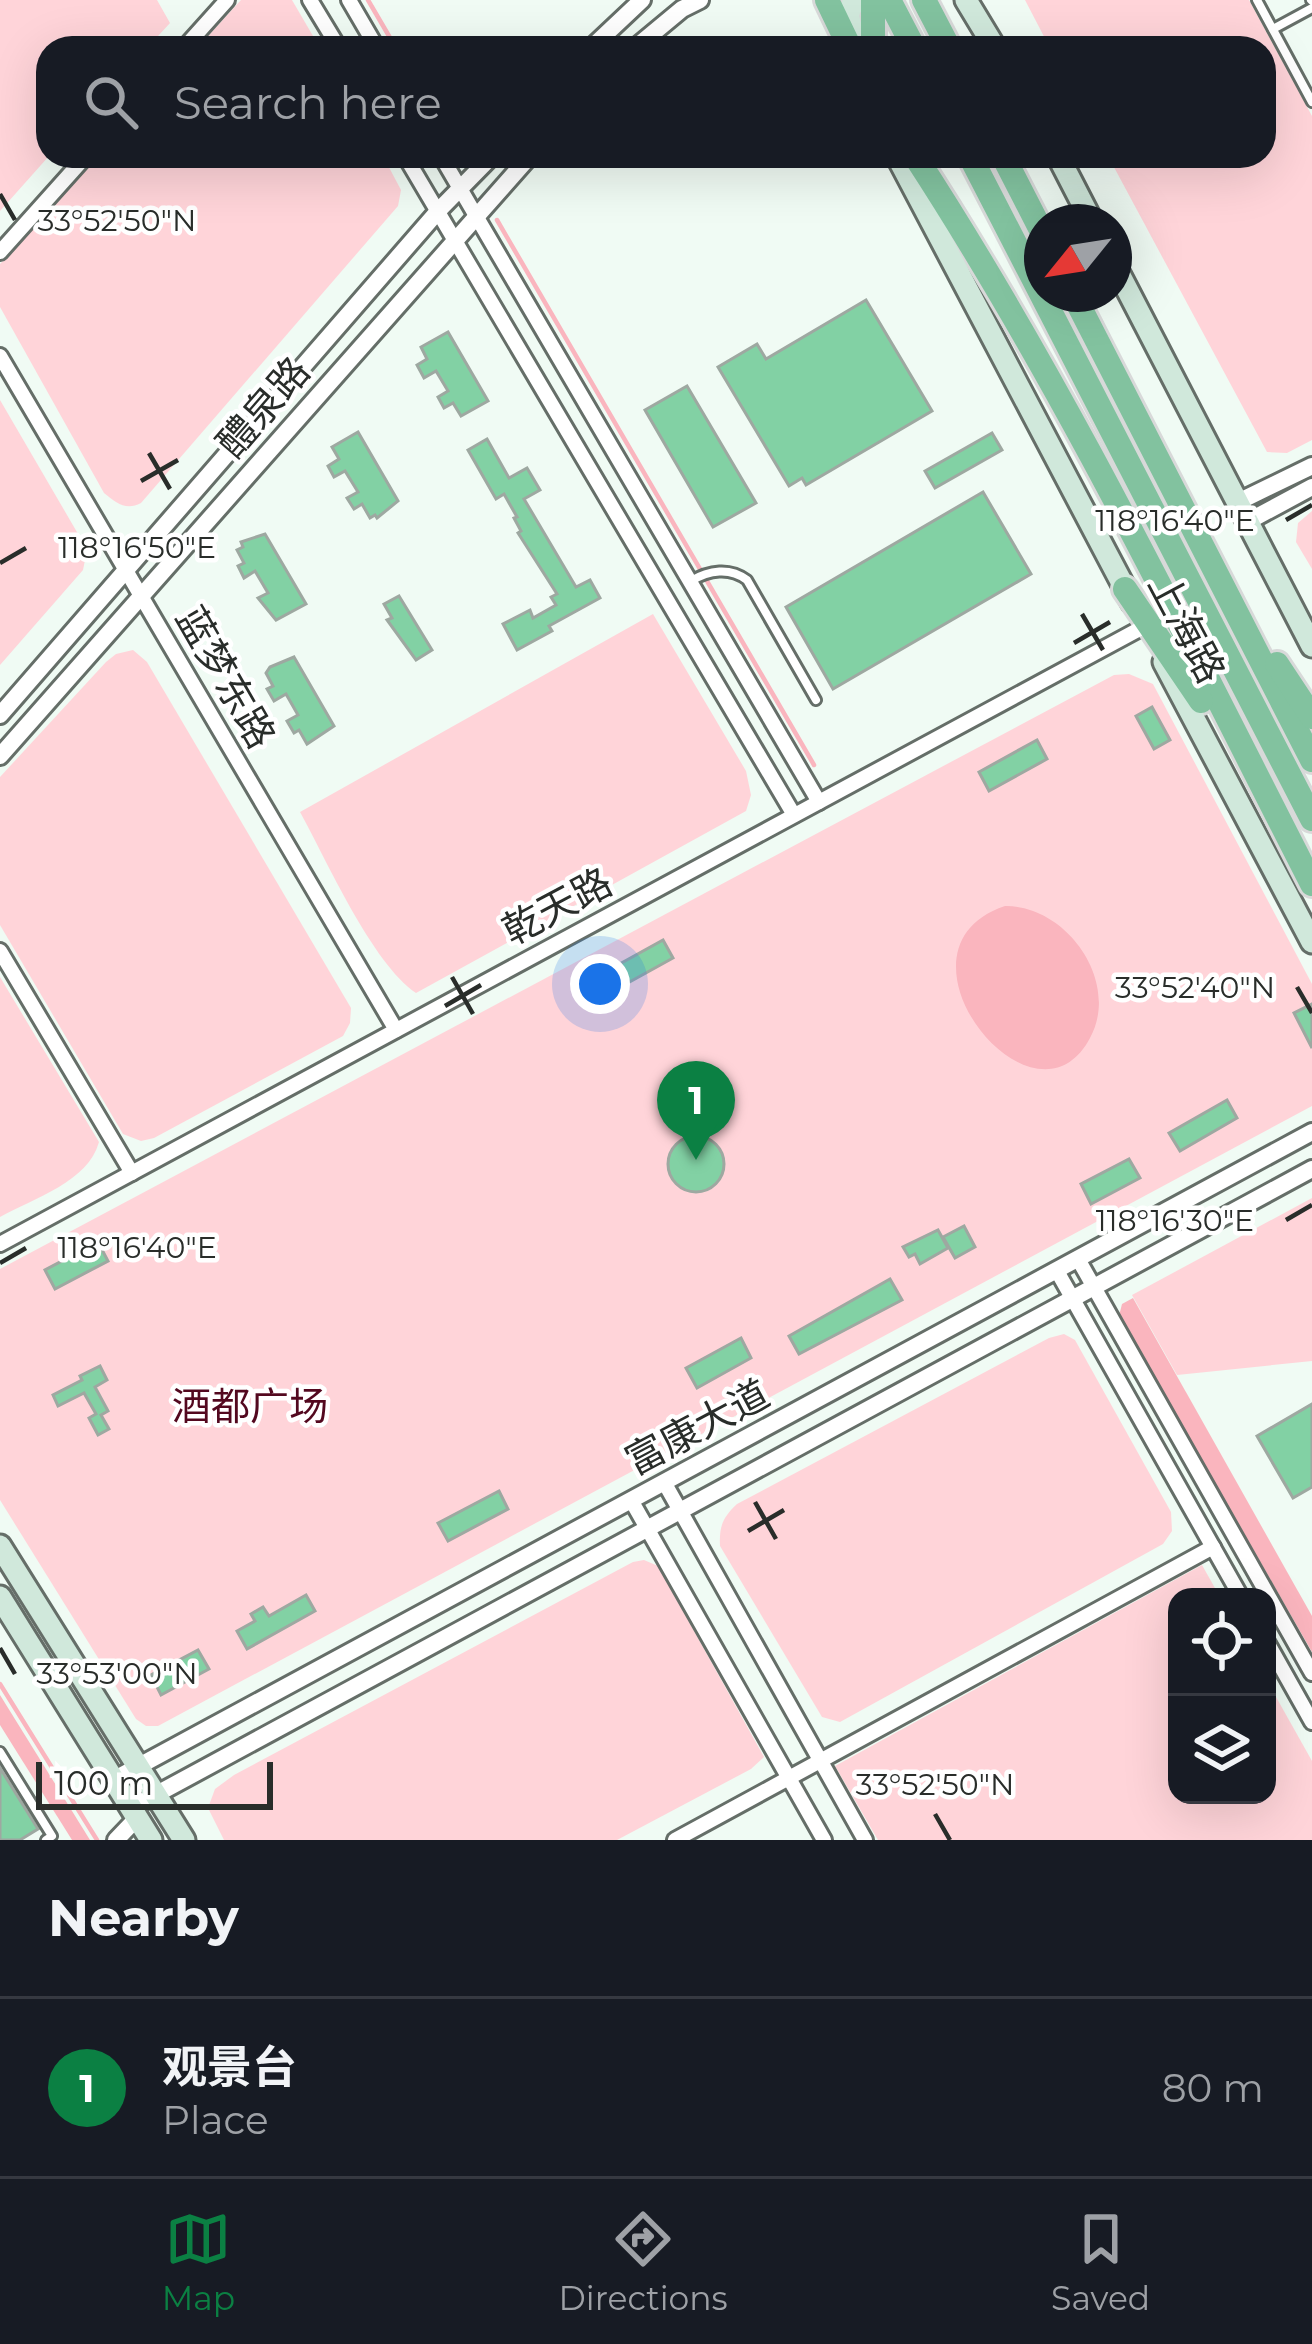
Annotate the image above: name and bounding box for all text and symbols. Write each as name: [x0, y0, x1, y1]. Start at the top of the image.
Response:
search box: [36, 36, 1276, 168]
icon: search: [78, 69, 144, 135]
text: Search here: [174, 75, 442, 130]
text: 33°52'50"N: [38, 202, 196, 239]
north arrow: [1024, 204, 1132, 312]
street label: 醴泉路: [207, 347, 319, 467]
text: 118°16'40"E: [1095, 502, 1255, 539]
text: 118°16'50"E: [58, 529, 216, 566]
street label: 上海路: [1138, 565, 1236, 691]
street label: 蓝梦东路: [166, 597, 286, 757]
street label: 乾天路: [494, 857, 620, 955]
your location: [570, 954, 630, 1014]
text: 33°52'40"N: [1115, 969, 1275, 1006]
pin: 1: [657, 1061, 735, 1160]
text: 118°16'30"E: [1096, 1202, 1254, 1239]
text: 118°16'40"E: [57, 1229, 217, 1266]
street label: 富康大道: [617, 1369, 777, 1485]
park label: 酒都广场: [172, 1382, 328, 1430]
map controls: [1168, 1588, 1276, 1804]
button: locate: [1168, 1588, 1276, 1696]
text: 33°53'00"N: [36, 1655, 198, 1692]
button: layers: [1168, 1696, 1276, 1804]
scale bar: [36, 1756, 273, 1809]
text: 100 m: [54, 1763, 153, 1803]
text: 33°52'50"N: [856, 1766, 1014, 1803]
text: Nearby: [48, 1887, 239, 1949]
text: 观景台: [162, 2039, 297, 2094]
text: 1: [79, 2064, 95, 2112]
text: 80 m: [1162, 2064, 1264, 2112]
text: Place: [162, 2096, 269, 2144]
tab: Map: [162, 2206, 235, 2318]
tab: Directions: [559, 2206, 728, 2318]
tab: Saved: [1051, 2206, 1150, 2318]

